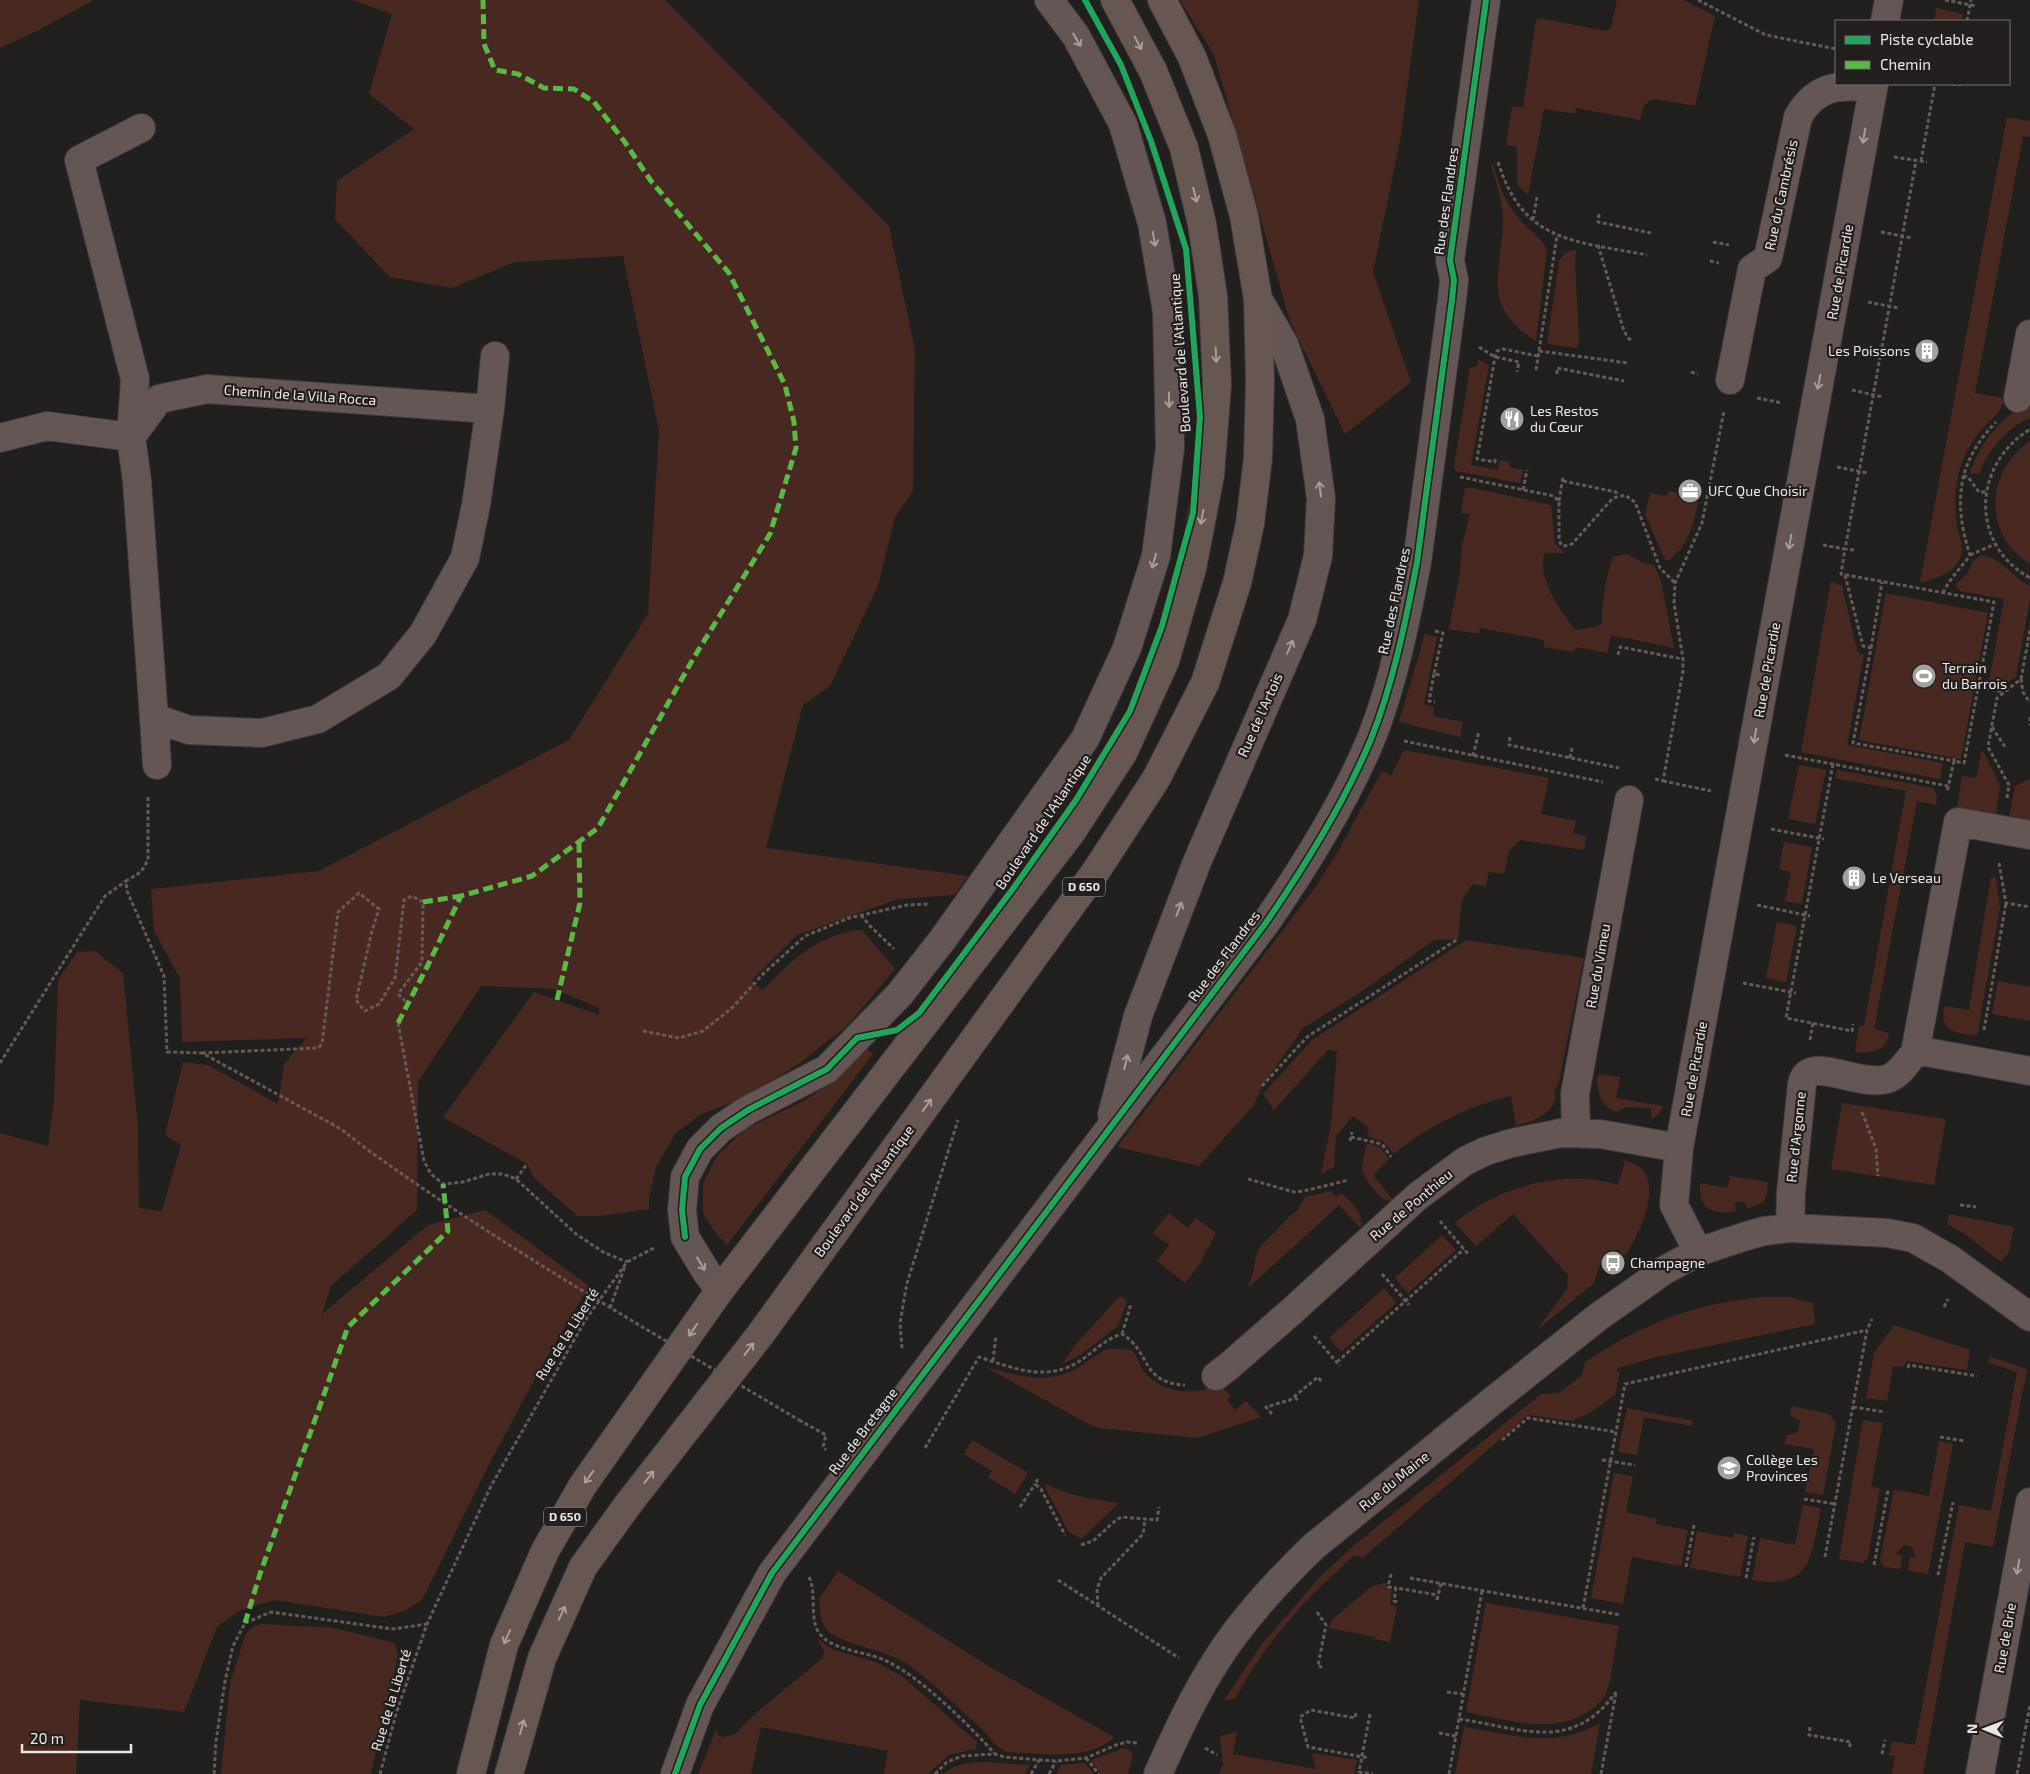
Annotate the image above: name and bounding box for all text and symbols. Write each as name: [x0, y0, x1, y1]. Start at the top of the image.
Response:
legend: [1835, 20, 2010, 85]
text: Piste cyclable: [1880, 30, 1974, 48]
one-way arrow: [1073, 32, 1083, 46]
one-way arrow: [1134, 35, 1143, 50]
text: Chemin: [1880, 55, 1931, 73]
one-way arrow: [1859, 128, 1868, 144]
street label: Rue du Cambrésis: [1760, 138, 1801, 252]
street label: Rue des Flandres: [1430, 146, 1461, 256]
one-way arrow: [1191, 186, 1200, 202]
street label: Rue de Picardie: [1823, 223, 1856, 321]
one-way arrow: [1150, 230, 1160, 246]
street label: Boulevard de l'Atlantique: [1165, 273, 1194, 433]
building icon: Les Poissons: [1914, 338, 1940, 364]
place label: Les Poissons: [1828, 342, 1910, 359]
one-way arrow: [1211, 347, 1220, 363]
one-way arrow: [1814, 374, 1824, 390]
street label: Chemin de la Villa Rocca: [223, 381, 377, 408]
one-way arrow: [1164, 392, 1174, 408]
place label: Les Restos du Cœur: [1530, 402, 1599, 435]
restaurant icon: Les Restos du Cœur: [1499, 406, 1525, 432]
office icon: UFC Que Choisir: [1677, 478, 1703, 504]
one-way arrow: [1315, 481, 1325, 497]
place label: UFC Que Choisir: [1708, 482, 1808, 499]
one-way arrow: [1196, 508, 1206, 524]
one-way arrow: [1785, 534, 1794, 550]
street label: Rue des Flandres: [1374, 546, 1413, 656]
one-way arrow: [1149, 553, 1158, 569]
street label: Rue de Picardie: [1750, 621, 1783, 719]
one-way arrow: [1286, 640, 1296, 655]
place label: Terrain du Barrois: [1942, 659, 2007, 692]
sports icon: Terrain du Barrois: [1911, 663, 1937, 689]
street label: Rue de l'Artois: [1233, 670, 1286, 760]
one-way arrow: [1749, 728, 1759, 744]
street label: Boulevard de l'Atlantique: [991, 751, 1094, 892]
building icon: Le Verseau: [1841, 865, 1867, 891]
place label: Le Verseau: [1872, 869, 1941, 886]
road number: D 650: [1063, 878, 1105, 896]
one-way arrow: [1175, 902, 1184, 917]
street label: Rue des Flandres: [1184, 907, 1263, 1004]
street label: Rue du Vimeu: [1582, 922, 1613, 1010]
street label: Rue de Picardie: [1677, 1020, 1710, 1118]
one-way arrow: [1122, 1055, 1131, 1071]
street label: Rue d'Argonne: [1782, 1091, 1809, 1183]
one-way arrow: [922, 1098, 932, 1112]
street label: Boulevard de l'Atlantique: [810, 1121, 917, 1260]
street label: Rue de Ponthieu: [1366, 1165, 1455, 1244]
bus stop icon: Champagne: [1600, 1250, 1626, 1276]
place label: Champagne: [1630, 1254, 1705, 1271]
one-way arrow: [697, 1257, 707, 1271]
street label: Rue de la Liberté: [531, 1284, 602, 1383]
one-way arrow: [688, 1323, 698, 1337]
one-way arrow: [744, 1343, 755, 1356]
street label: Rue de Bretagne: [824, 1384, 901, 1477]
street label: Rue du Maine: [1355, 1447, 1432, 1514]
place label: Collège Les Provinces: [1746, 1451, 1818, 1484]
school or university icon: Collège Les Provinces: [1716, 1455, 1742, 1481]
one-way arrow: [584, 1470, 594, 1484]
one-way arrow: [644, 1471, 655, 1484]
road number: D 650: [544, 1508, 586, 1526]
one-way arrow: [2013, 1558, 2022, 1574]
street label: Rue de Brie: [1990, 1601, 2019, 1674]
one-way arrow: [557, 1606, 567, 1621]
one-way arrow: [502, 1629, 512, 1644]
street label: Rue de la Liberté: [367, 1647, 414, 1753]
north arrow: [1960, 1704, 2010, 1754]
one-way arrow: [517, 1719, 527, 1735]
scale bar: [22, 1722, 131, 1754]
text: N: [1963, 1724, 1980, 1734]
text: 20 m: [30, 1729, 64, 1747]

